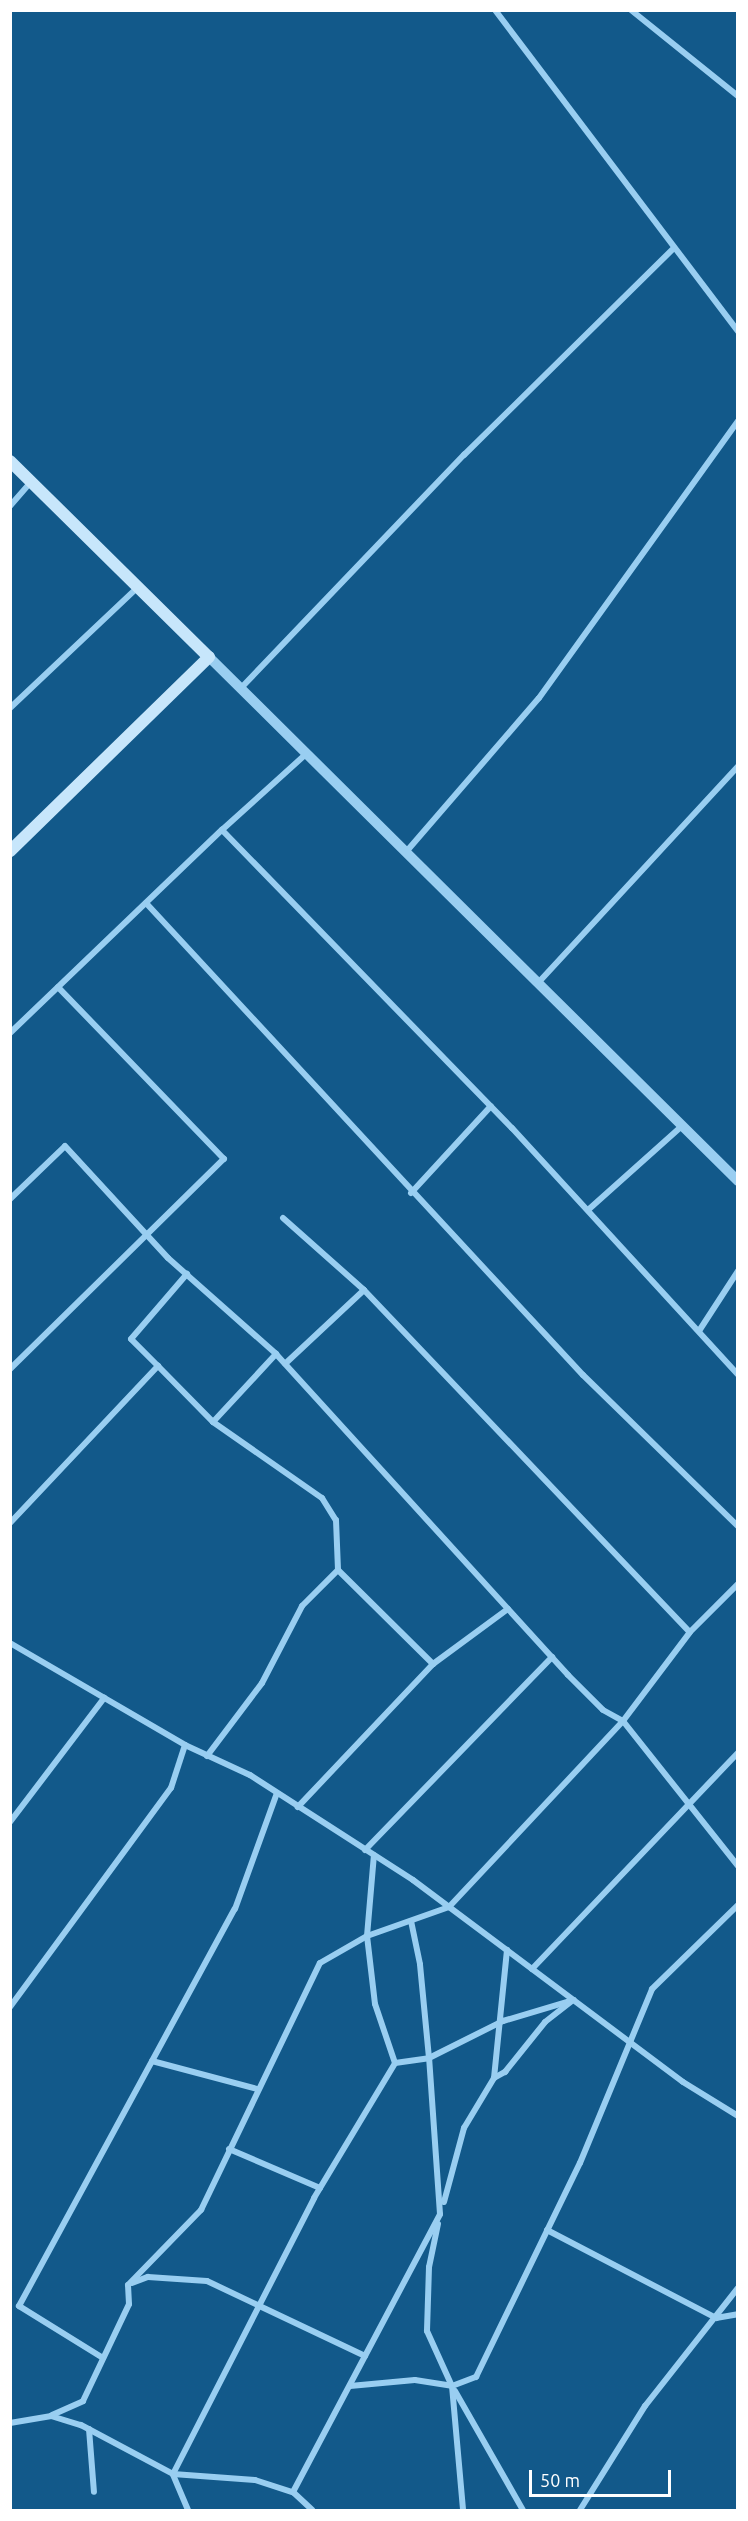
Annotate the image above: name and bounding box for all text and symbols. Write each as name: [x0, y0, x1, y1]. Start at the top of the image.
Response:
scale bar: [532, 2458, 674, 2496]
text: 50 m: [540, 2470, 580, 2490]

